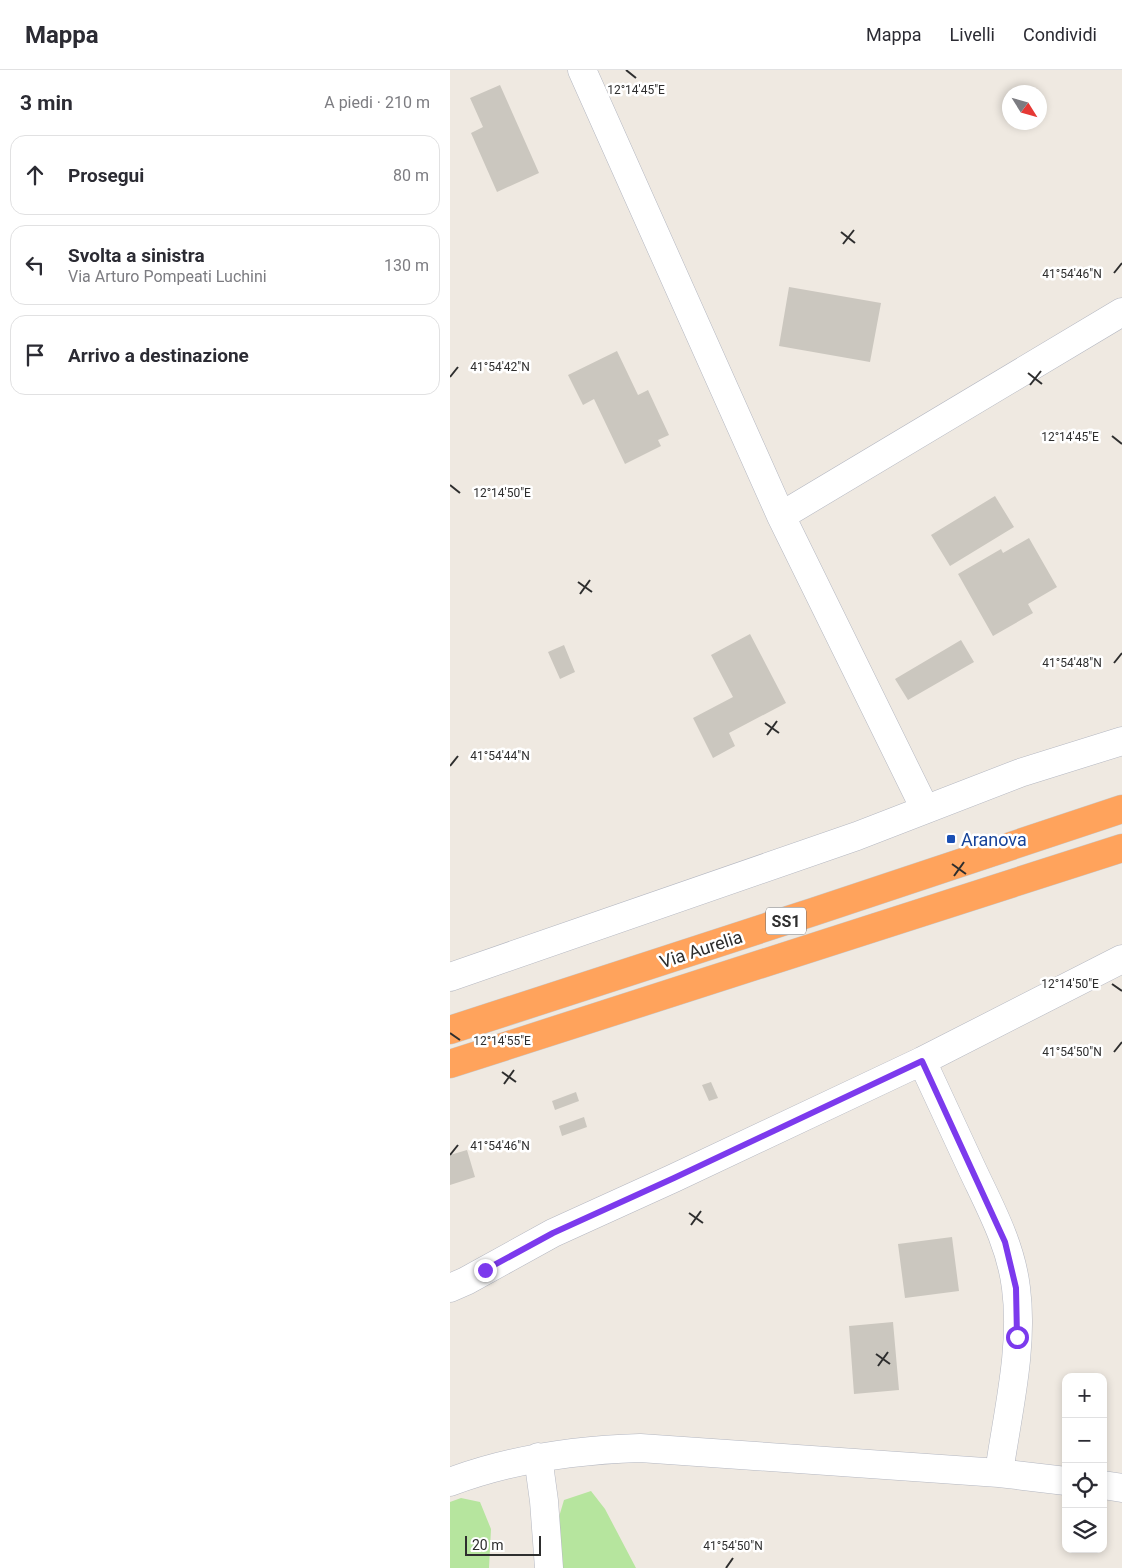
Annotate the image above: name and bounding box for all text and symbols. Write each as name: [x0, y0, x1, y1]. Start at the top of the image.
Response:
text: Mappa: [25, 21, 99, 49]
text: Mappa: [866, 24, 922, 45]
text: Livelli: [950, 24, 995, 45]
text: Condividi: [1023, 24, 1097, 45]
text: 12°14'45"E: [607, 83, 665, 97]
north arrow: [1002, 85, 1047, 130]
text: 3 min: [20, 91, 73, 115]
text: A piedi · 210 m: [324, 93, 430, 112]
icon: ahead: [21, 161, 49, 189]
text: Prosegui: [68, 164, 144, 187]
text: 80 m: [393, 166, 429, 185]
text: Svolta a sinistra: [68, 244, 205, 267]
icon: left: [21, 251, 49, 279]
text: 130 m: [384, 256, 429, 275]
text: Via Arturo Pompeati Luchini: [68, 267, 267, 286]
text: 41°54'46"N: [1042, 267, 1102, 281]
icon: arrive: [21, 341, 49, 369]
text: Arrivo a destinazione: [68, 344, 249, 367]
text: 41°54'42"N: [470, 360, 530, 374]
text: 12°14'45"E: [1041, 430, 1099, 444]
text: 12°14'50"E: [473, 486, 531, 500]
text: 41°54'48"N: [1042, 656, 1102, 670]
text: 41°54'44"N: [470, 749, 530, 763]
place label: Aranova: [961, 829, 1027, 850]
marker: Aranova: [945, 833, 957, 845]
road number: SS1: [766, 908, 806, 934]
street label: Via Aurelia: [657, 926, 745, 972]
text: 12°14'50"E: [1041, 977, 1099, 991]
text: 12°14'55"E: [473, 1034, 531, 1048]
text: 41°54'50"N: [1042, 1045, 1102, 1059]
text: 41°54'46"N: [470, 1139, 530, 1153]
route end: [474, 1259, 497, 1282]
route start: [1006, 1326, 1029, 1349]
map controls: [1062, 1373, 1107, 1553]
button: +: [1062, 1373, 1107, 1418]
button: −: [1062, 1418, 1107, 1463]
button: locate: [1062, 1463, 1107, 1508]
button: layers: [1062, 1508, 1107, 1553]
scale bar: [465, 1533, 541, 1556]
text: 20 m: [472, 1537, 504, 1553]
text: 41°54'50"N: [703, 1539, 763, 1553]

